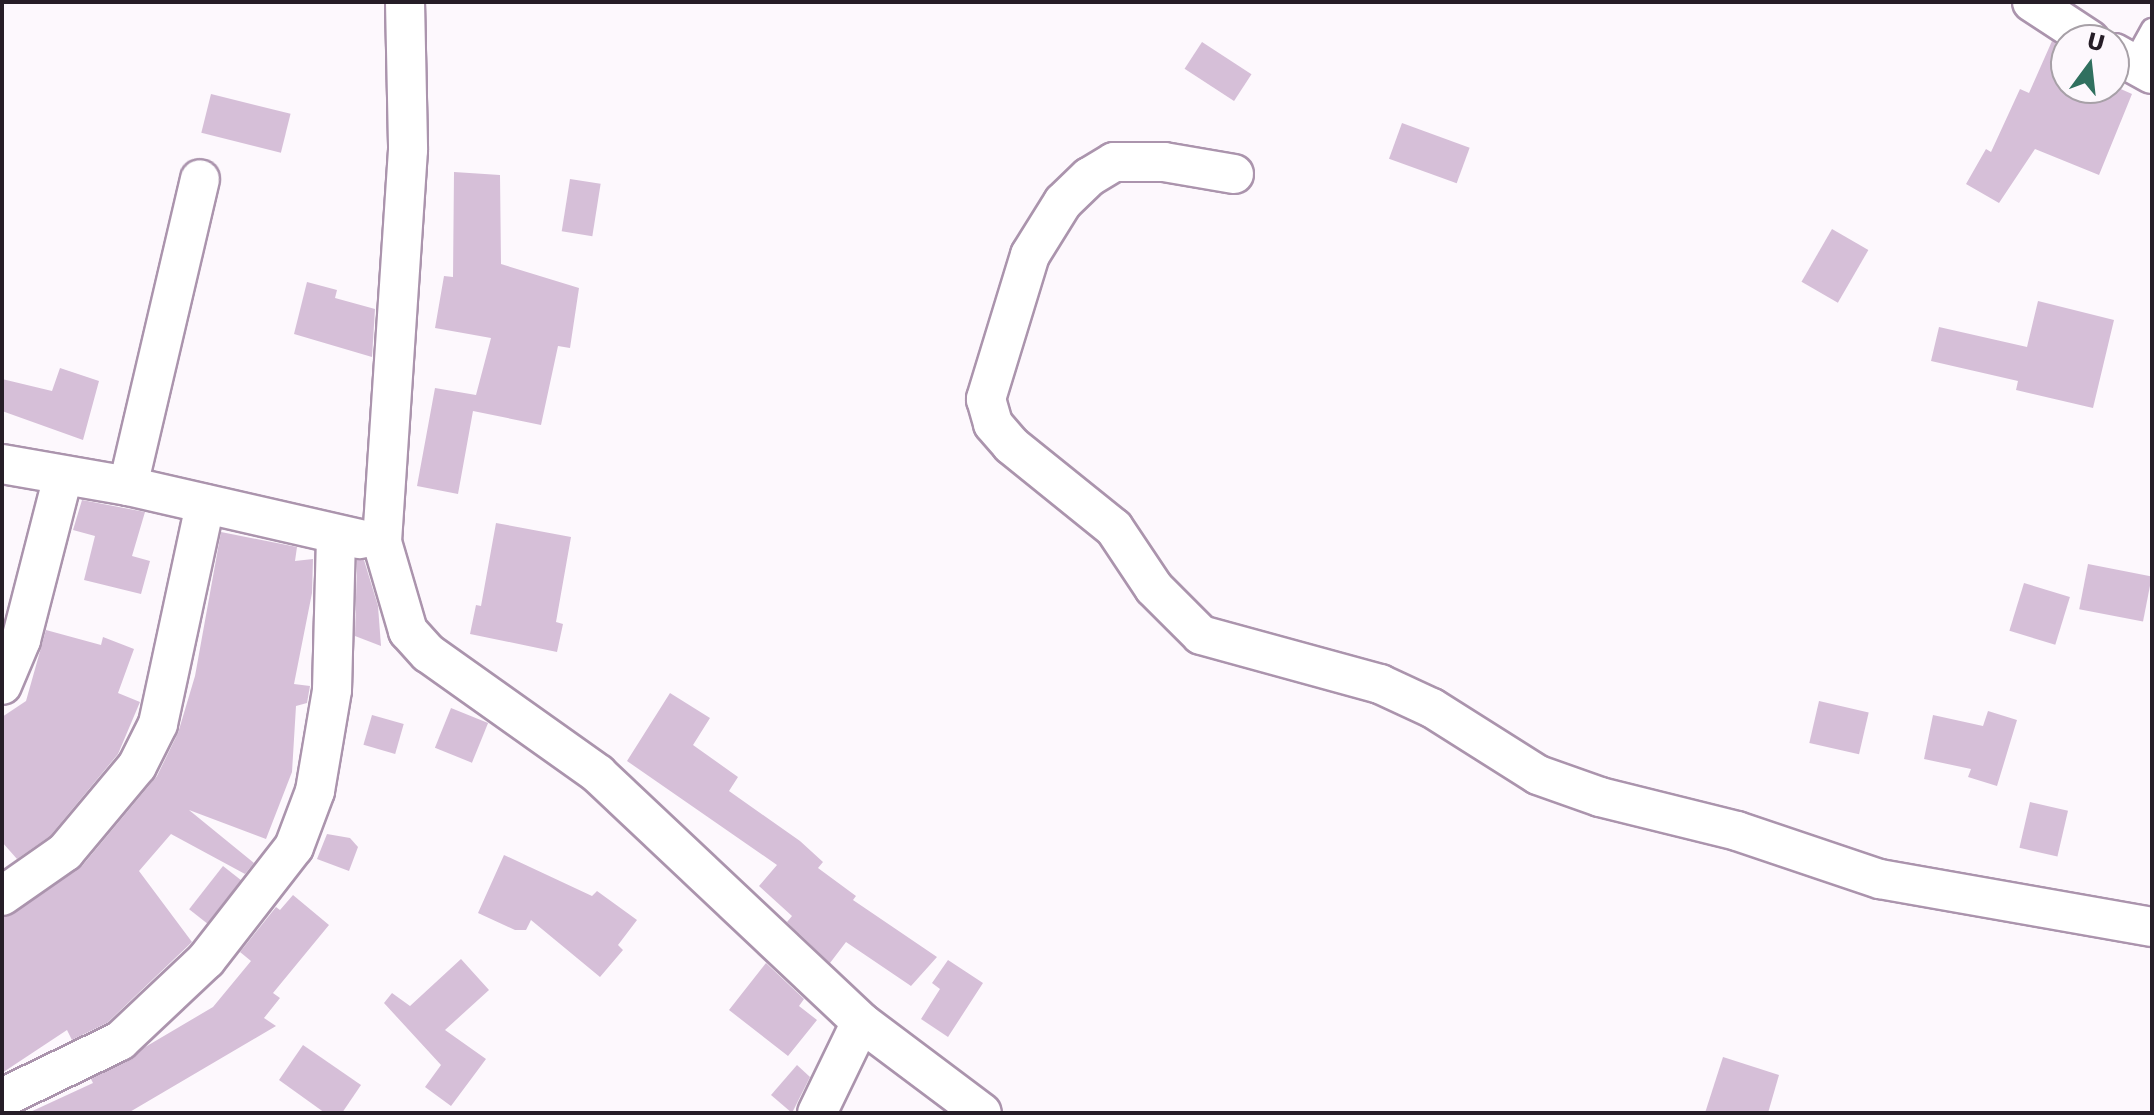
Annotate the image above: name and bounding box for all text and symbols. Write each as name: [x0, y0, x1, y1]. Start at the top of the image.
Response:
north arrow: [2050, 24, 2130, 104]
text: U: [2084, 28, 2108, 57]

